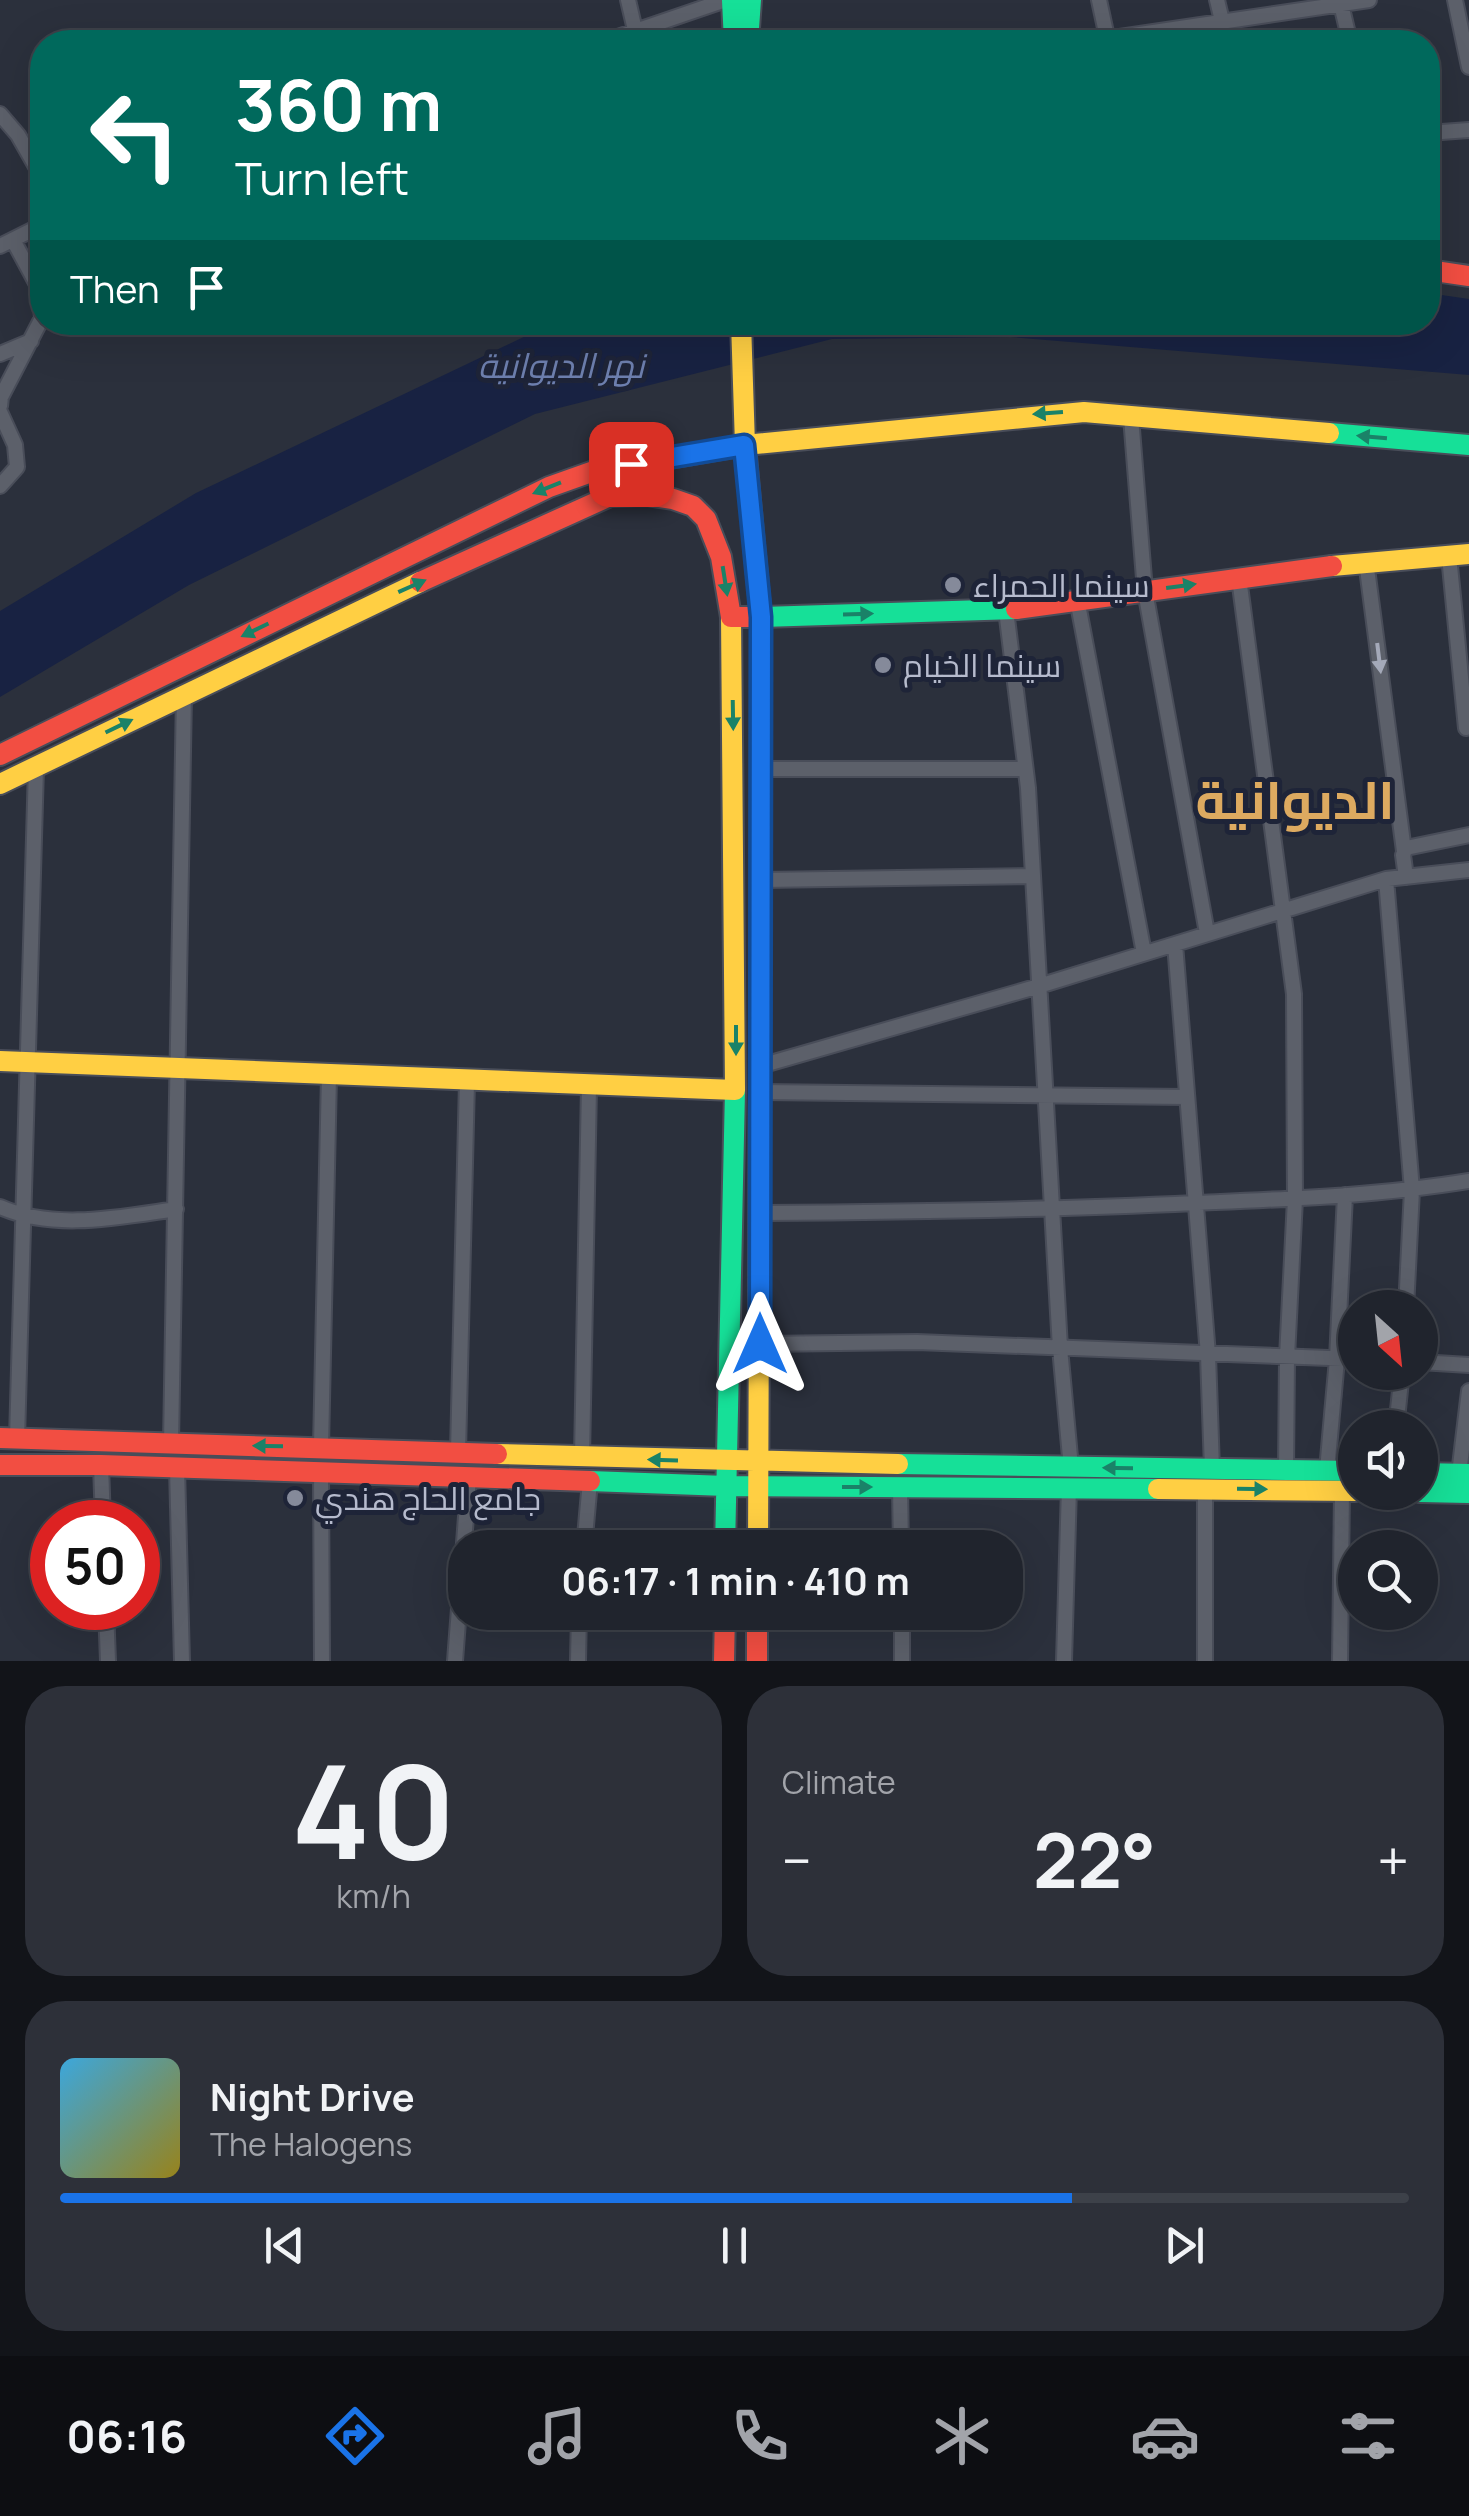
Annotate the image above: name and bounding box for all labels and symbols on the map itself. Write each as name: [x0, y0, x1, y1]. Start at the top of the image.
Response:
water label: نهر الديوانية: [478, 341, 648, 389]
one-way arrow: [1032, 406, 1063, 422]
pin: [589, 422, 674, 507]
one-way arrow: [1355, 429, 1387, 445]
one-way arrow: [532, 481, 562, 497]
place label: سينما الحمراء: [973, 563, 1150, 607]
one-way arrow: [718, 565, 733, 597]
marker: سينما الحمراء: [942, 574, 964, 596]
one-way arrow: [398, 577, 427, 594]
one-way arrow: [1166, 578, 1198, 594]
one-way arrow: [843, 606, 875, 622]
one-way arrow: [240, 621, 269, 638]
place label: سينما الخيام: [903, 643, 1061, 688]
one-way arrow: [1371, 643, 1387, 674]
marker: سينما الخيام: [872, 654, 894, 676]
one-way arrow: [725, 699, 741, 731]
one-way arrow: [105, 717, 134, 734]
district label: الديوانية: [1196, 764, 1394, 835]
one-way arrow: [728, 1024, 744, 1056]
north arrow: [1338, 1290, 1438, 1390]
position arrow: [708, 1292, 812, 1396]
one-way arrow: [251, 1437, 283, 1453]
one-way arrow: [646, 1452, 678, 1468]
one-way arrow: [1101, 1460, 1133, 1476]
place label: جامع الحاج هندي: [315, 1476, 541, 1524]
one-way arrow: [841, 1479, 873, 1495]
one-way arrow: [1236, 1481, 1268, 1497]
marker: جامع الحاج هندي: [284, 1487, 306, 1509]
speed limit sign: 50: [30, 1500, 160, 1630]

